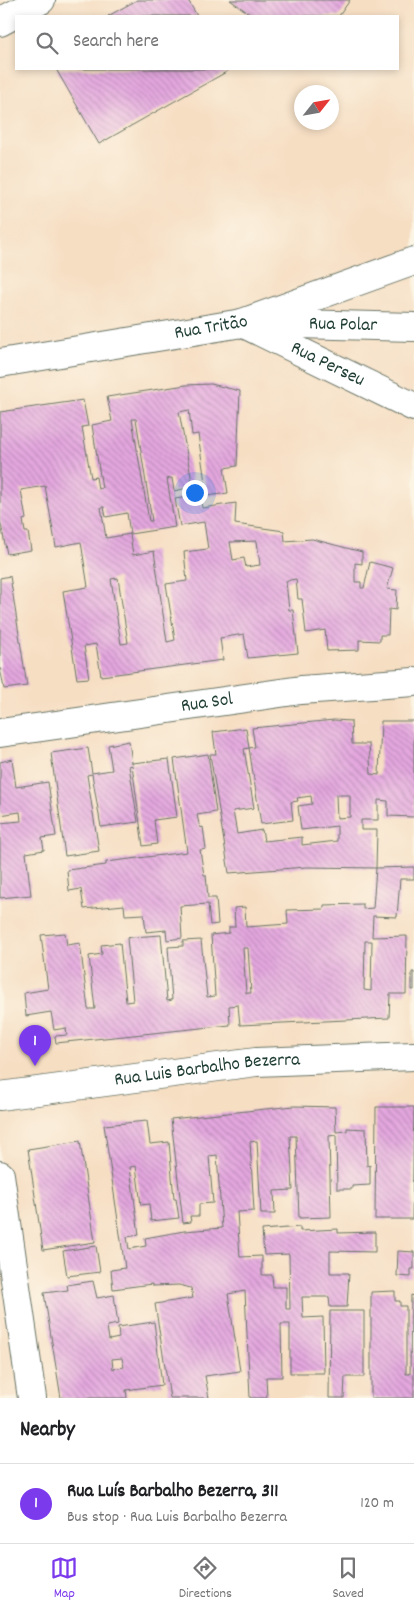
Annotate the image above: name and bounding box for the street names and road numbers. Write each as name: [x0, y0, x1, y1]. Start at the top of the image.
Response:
street label: Rua Tritão: [172, 308, 252, 347]
street label: Rua Polar: [308, 311, 377, 340]
street label: Rua Perseu: [286, 335, 369, 394]
street label: Rua Sol: [179, 686, 235, 720]
street label: Rua Luis Barbalho Bezerra: [113, 1047, 302, 1094]

